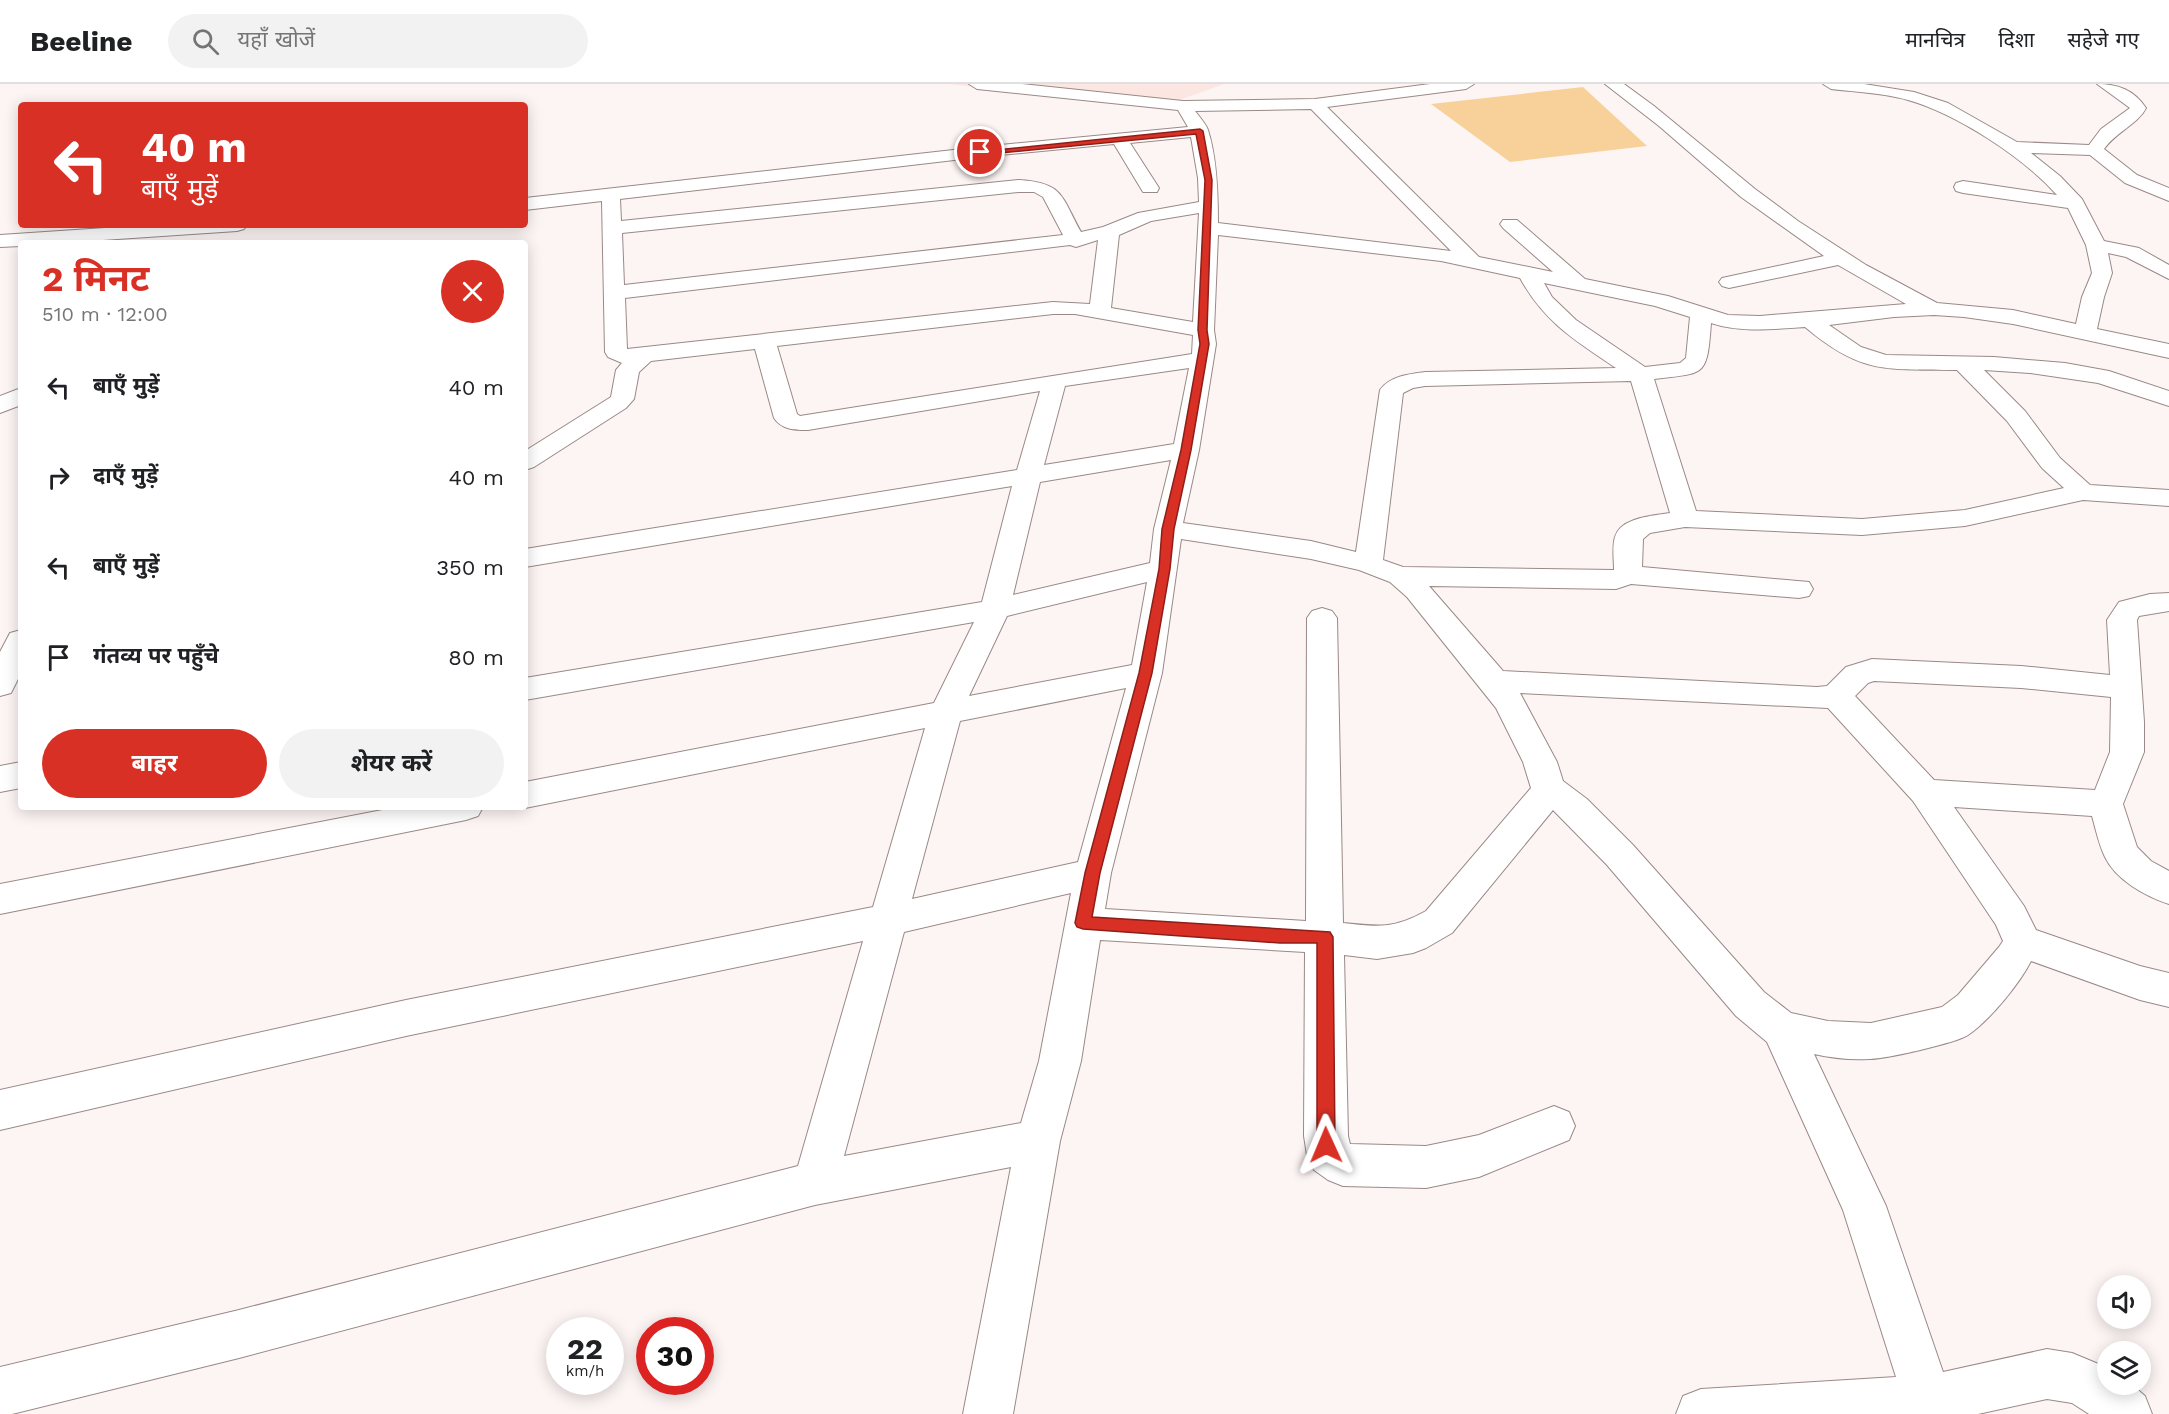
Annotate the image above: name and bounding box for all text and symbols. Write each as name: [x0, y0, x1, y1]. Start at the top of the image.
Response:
search box: [168, 14, 588, 68]
text: Beeline: [30, 25, 132, 58]
icon: search: [189, 25, 222, 58]
text: यहाँ खोजें: [237, 27, 315, 52]
text: मानचित्र: [1905, 27, 1965, 52]
text: दिशा: [1998, 27, 2034, 52]
text: सहेजे गए: [2067, 27, 2139, 52]
text: 40 m: [141, 123, 247, 172]
icon: left: [42, 126, 120, 204]
pin: [954, 126, 1005, 177]
icon: arrive: [963, 135, 996, 168]
text: बाएँ मुड़ें: [141, 173, 218, 205]
text: 2 मिनट: [42, 258, 149, 300]
button: close: [441, 260, 504, 323]
text: 510 m · 12:00: [42, 302, 168, 326]
icon: left: [42, 371, 75, 404]
text: बाएँ मुड़ें: [93, 373, 160, 398]
text: 40 m: [448, 375, 504, 400]
icon: right: [42, 461, 75, 494]
text: दाएँ मुड़ें: [93, 463, 158, 488]
text: 40 m: [448, 465, 504, 490]
icon: left: [42, 551, 75, 584]
text: बाएँ मुड़ें: [93, 553, 160, 578]
text: 350 m: [436, 555, 504, 580]
icon: arrive: [42, 641, 75, 674]
text: गंतव्य पर पहुँचे: [93, 643, 219, 668]
text: 80 m: [448, 645, 504, 670]
button: बाहर: [42, 729, 267, 798]
button: शेयर करें: [279, 729, 504, 798]
position arrow: [1294, 1113, 1358, 1177]
map controls: [2097, 1275, 2151, 1395]
button: sound: [2097, 1275, 2151, 1329]
speed limit sign: 30: [636, 1317, 714, 1395]
text: 22: [567, 1331, 603, 1366]
button: layers: [2097, 1341, 2151, 1395]
text: km/h: [566, 1362, 604, 1380]

